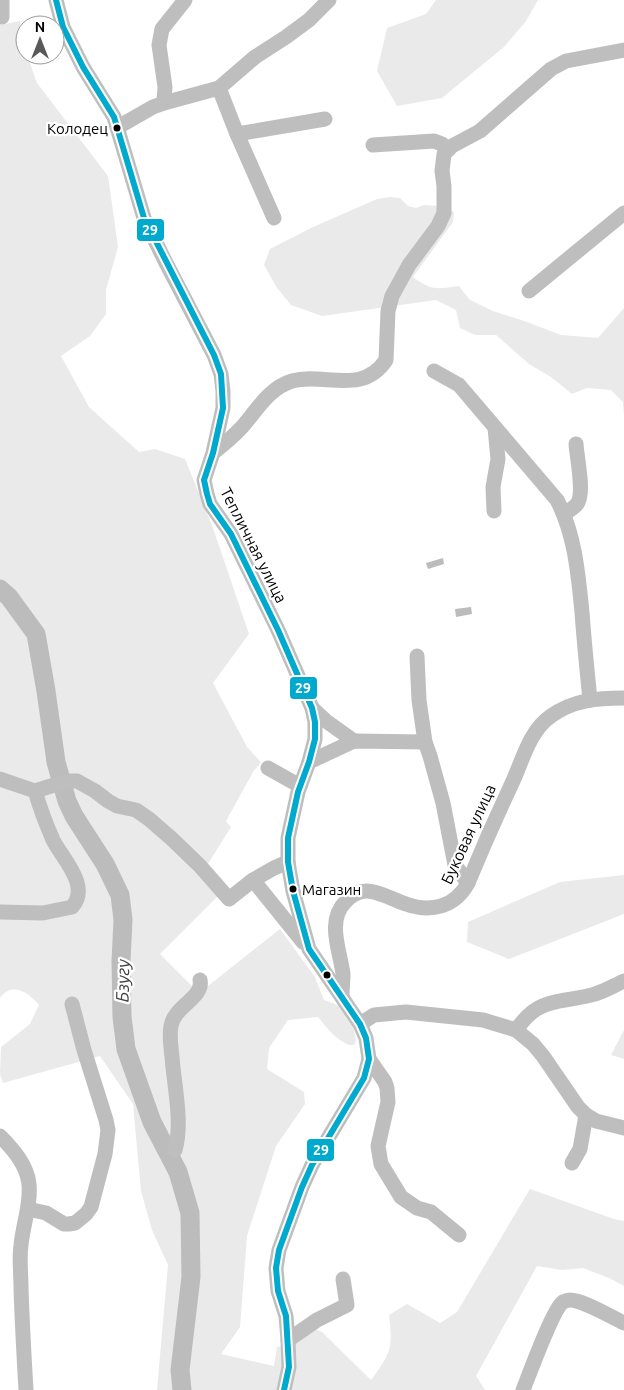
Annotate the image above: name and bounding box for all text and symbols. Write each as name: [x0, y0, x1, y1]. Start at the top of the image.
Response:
north arrow: [15, 15, 65, 65]
text: N: [35, 19, 45, 35]
place label: Колодец: [47, 120, 108, 137]
marker: Колодец: [112, 123, 122, 133]
line badge: 29: [136, 218, 165, 242]
text: 29: [142, 222, 158, 238]
street label: Тепличная улица: [217, 484, 291, 606]
line badge: 29: [289, 676, 318, 700]
text: 29: [295, 680, 311, 696]
street label: Буковая улица: [437, 781, 499, 887]
place label: Магазин: [302, 881, 361, 898]
marker: Магазин: [288, 884, 298, 894]
water label: Бзугу: [112, 959, 132, 1003]
unlabelled marker: [322, 970, 332, 980]
line badge: 29: [306, 1138, 335, 1162]
text: 29: [313, 1142, 329, 1158]

